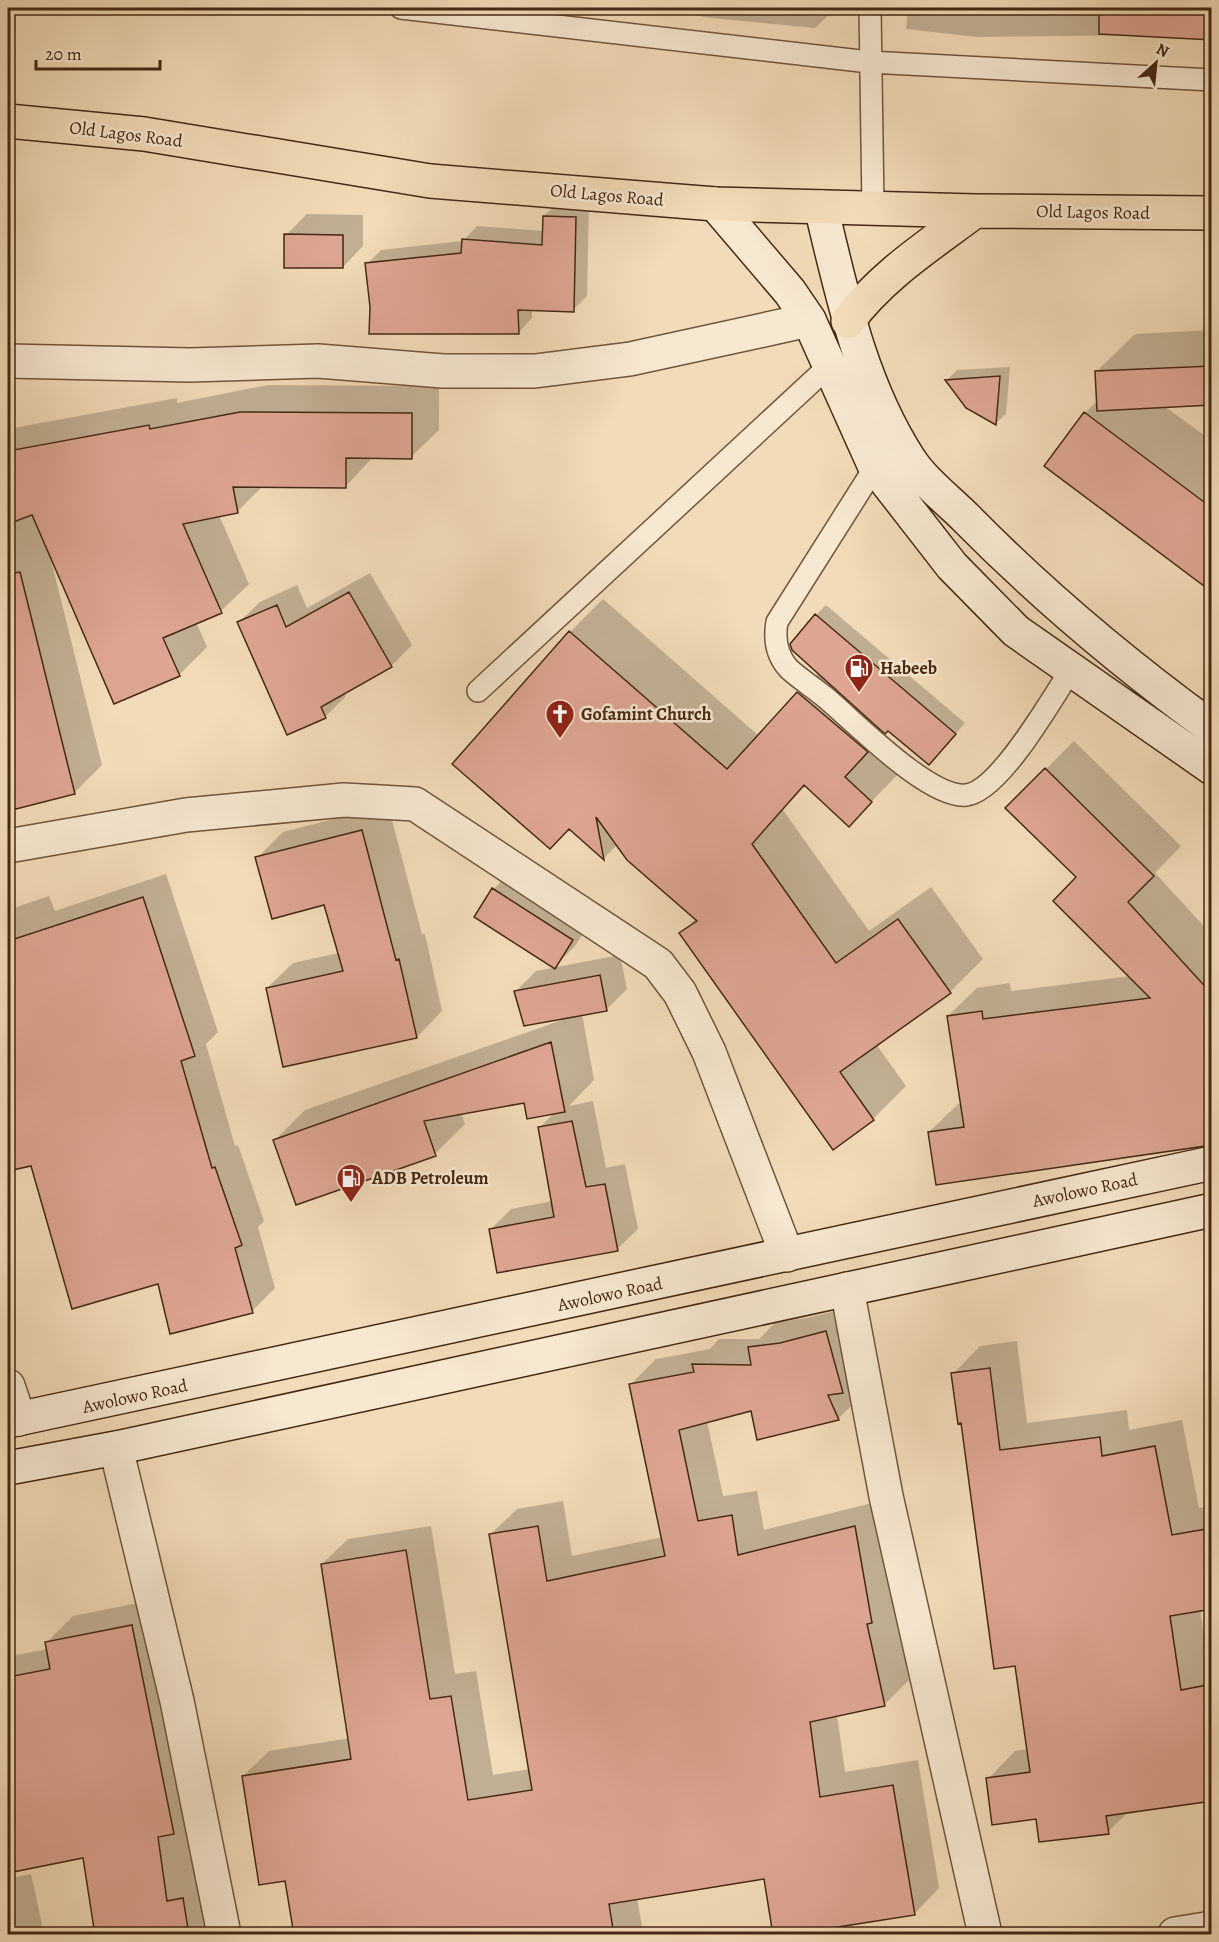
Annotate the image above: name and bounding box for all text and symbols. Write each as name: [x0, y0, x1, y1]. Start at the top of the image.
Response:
scale bar: [36, 33, 160, 71]
north arrow: [1126, 33, 1186, 93]
text: N: [1152, 38, 1173, 63]
text: 20 m: [45, 42, 82, 66]
street label: Old Lagos Road: [68, 115, 184, 153]
street label: Old Lagos Road: [549, 178, 665, 212]
street label: Old Lagos Road: [1036, 199, 1150, 225]
fuel station icon: Habeeb: [843, 652, 875, 694]
place label: Habeeb: [880, 656, 937, 680]
church icon: Gofamint Church: [544, 698, 576, 740]
place label: Gofamint Church: [581, 702, 712, 726]
fuel station icon: ADB Petroleum: [335, 1162, 367, 1204]
place label: ADB Petroleum: [371, 1166, 489, 1190]
street label: Awolowo Road: [1029, 1167, 1140, 1213]
street label: Awolowo Road: [554, 1271, 665, 1317]
street label: Awolowo Road: [79, 1373, 190, 1419]

